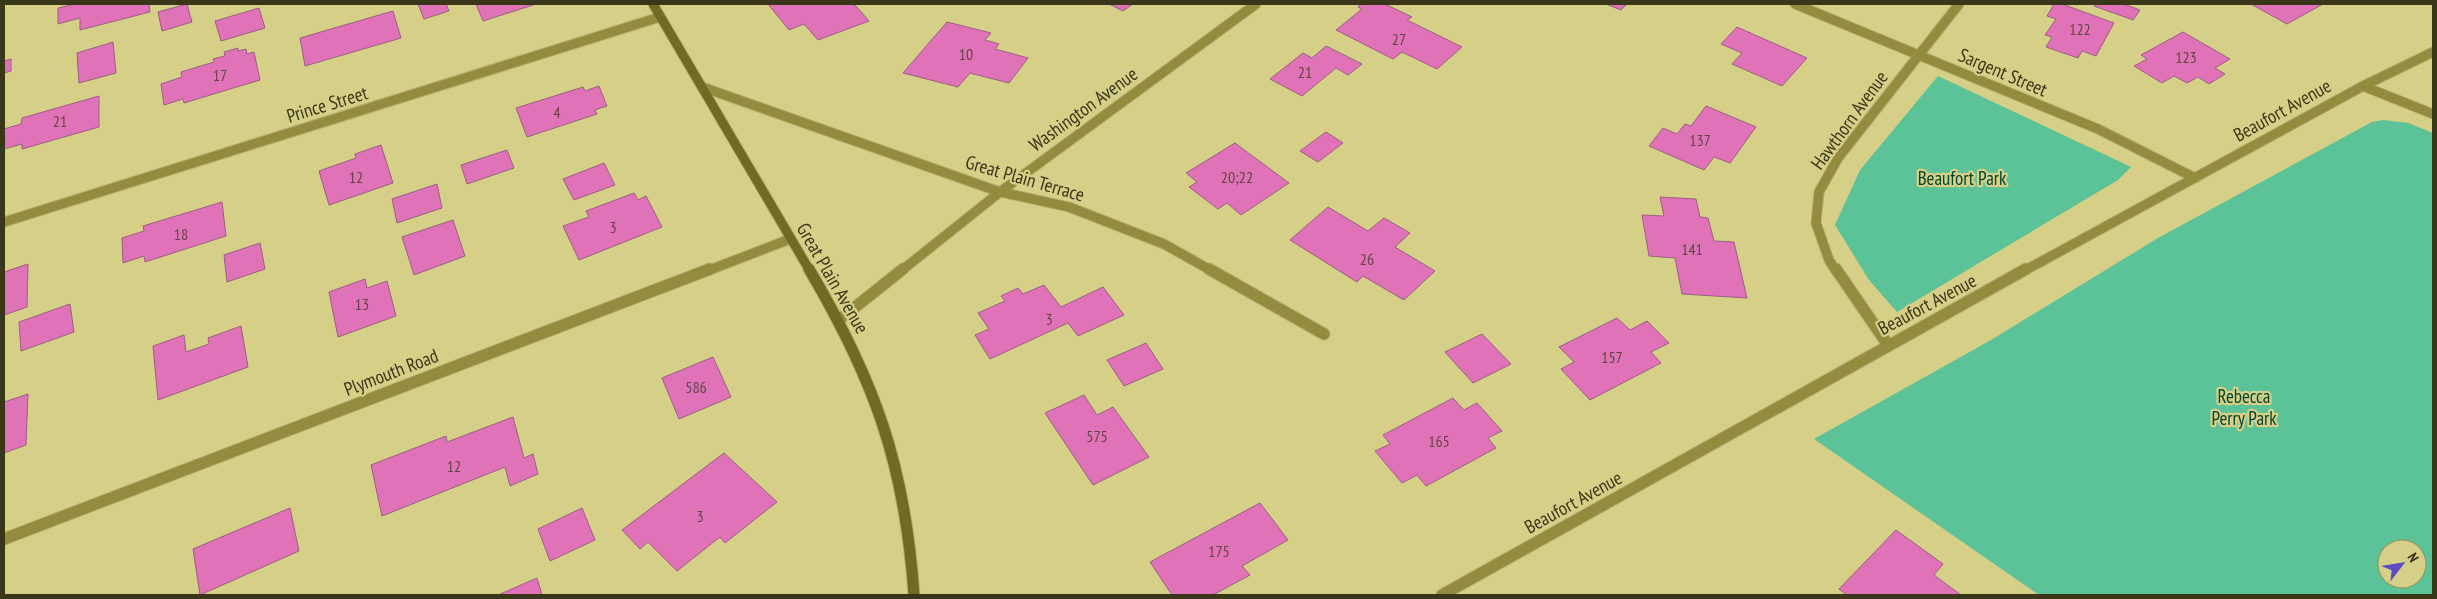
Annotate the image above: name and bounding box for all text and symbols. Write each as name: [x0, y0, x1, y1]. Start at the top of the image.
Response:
house number: 122: [2069, 19, 2091, 39]
house number: 27: [1392, 29, 1406, 49]
street label: Sargent Street: [1955, 43, 2052, 102]
house number: 10: [959, 44, 973, 64]
house number: 123: [2175, 47, 2197, 67]
street label: Washington Avenue: [1024, 61, 1142, 156]
house number: 21: [1298, 62, 1312, 82]
house number: 17: [213, 65, 227, 85]
street label: Hawthorn Avenue: [1805, 66, 1893, 174]
street label: Beaufort Avenue: [2229, 73, 2335, 147]
street label: Prince Street: [284, 80, 371, 128]
house number: 4: [553, 102, 561, 122]
house number: 21: [53, 111, 67, 131]
house number: 137: [1689, 130, 1711, 150]
street label: Great Plain Terrace: [963, 150, 1087, 206]
park label: Beaufort Park: [1918, 166, 2007, 190]
house number: 12: [349, 167, 363, 187]
house number: 20;22: [1221, 167, 1253, 187]
house number: 3: [609, 217, 617, 237]
street label: Great Plain Avenue: [792, 218, 874, 338]
house number: 18: [174, 224, 188, 244]
house number: 141: [1681, 239, 1703, 259]
house number: 26: [1360, 249, 1374, 269]
street label: Beaufort Avenue: [1874, 268, 1980, 340]
house number: 13: [355, 294, 369, 314]
house number: 3: [1045, 309, 1053, 329]
street label: Plymouth Road: [340, 343, 442, 401]
house number: 157: [1601, 347, 1623, 367]
house number: 586: [685, 377, 707, 397]
park label: Rebecca Perry Park: [2211, 384, 2277, 430]
house number: 575: [1086, 426, 1108, 446]
house number: 165: [1428, 431, 1450, 451]
house number: 12: [447, 456, 461, 476]
street label: Beaufort Avenue: [1520, 465, 1626, 539]
house number: 3: [696, 506, 704, 526]
north arrow: [2377, 539, 2427, 589]
house number: 175: [1208, 541, 1230, 561]
text: N: [2403, 549, 2423, 565]

